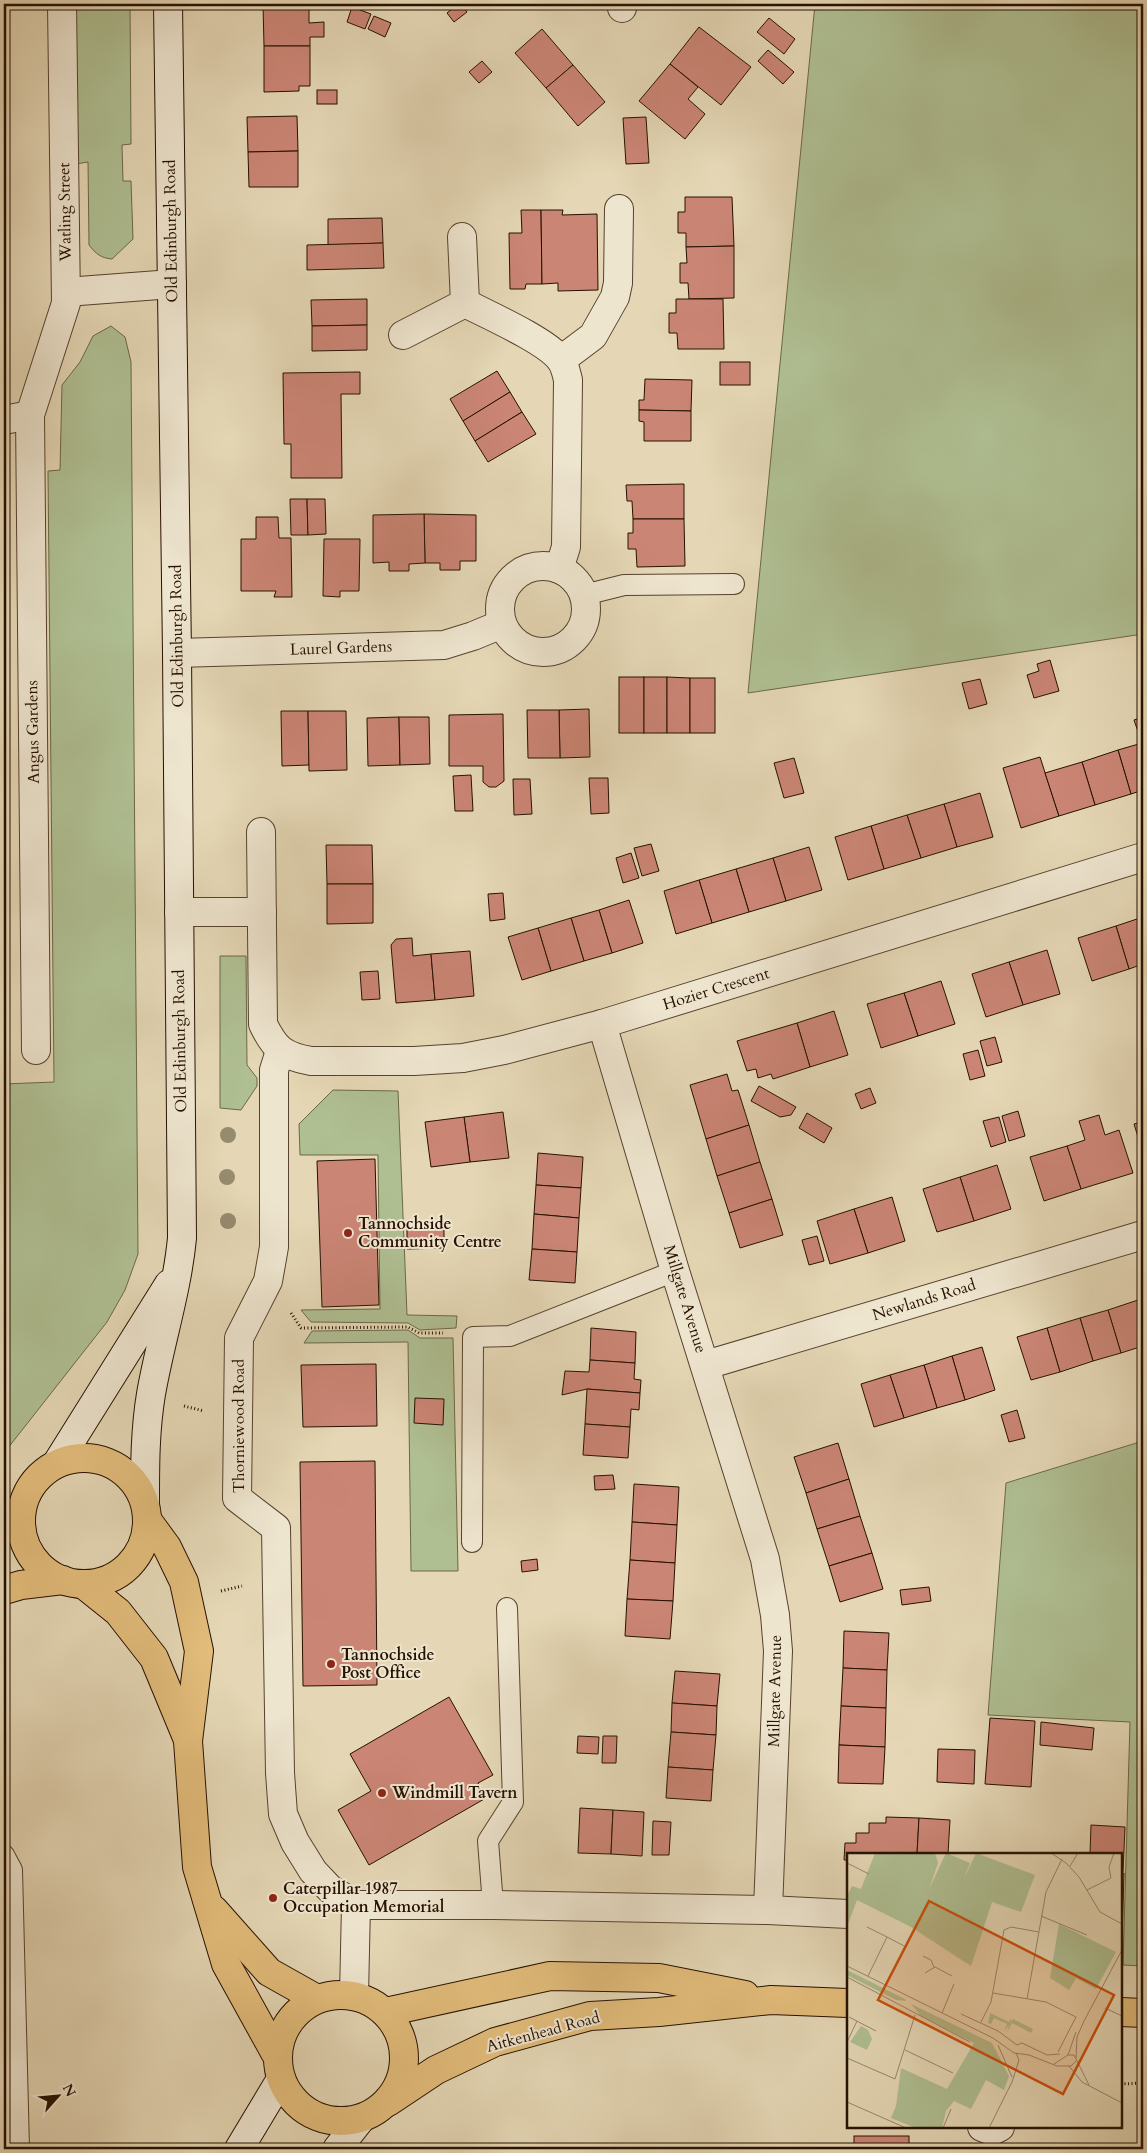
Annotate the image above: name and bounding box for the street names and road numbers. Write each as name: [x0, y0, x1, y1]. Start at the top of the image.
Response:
street label: Old Edinburgh Road: [159, 159, 183, 303]
street label: Watling Street: [53, 162, 77, 263]
street label: Old Edinburgh Road: [165, 564, 189, 708]
street label: Laurel Gardens: [289, 635, 393, 661]
street label: Angus Gardens: [21, 680, 45, 784]
street label: Hozier Crescent: [660, 962, 772, 1016]
street label: Old Edinburgh Road: [168, 969, 192, 1113]
street label: Millgate Avenue: [658, 1242, 712, 1356]
street label: Newlands Road: [870, 1274, 979, 1326]
street label: Thorniewood Road: [228, 1359, 250, 1493]
street label: Millgate Avenue: [763, 1635, 787, 1747]
street label: Aitkenhead Road: [484, 2006, 603, 2058]

